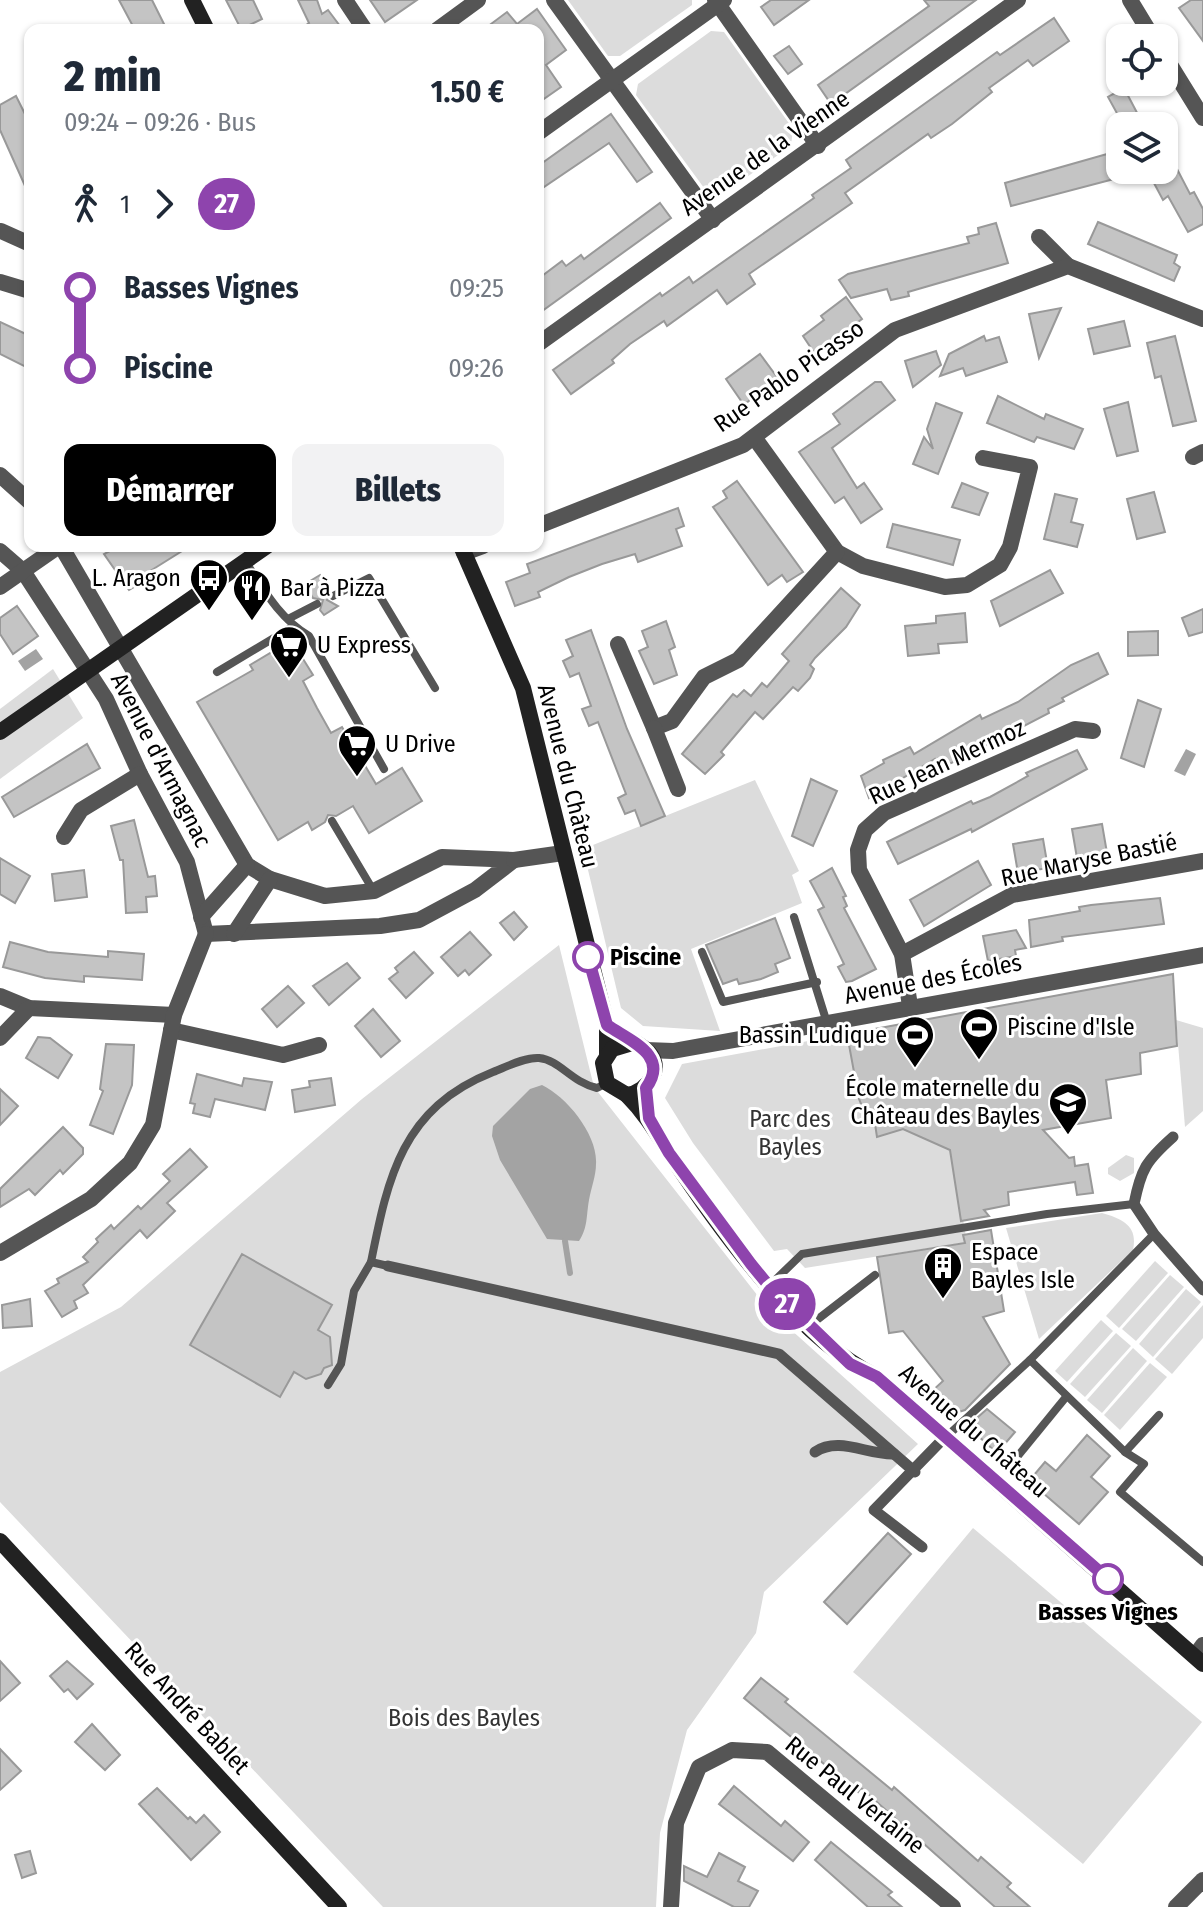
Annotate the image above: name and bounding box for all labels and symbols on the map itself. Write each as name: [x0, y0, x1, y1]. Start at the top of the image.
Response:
street label: Avenue de la Vienne: [675, 84, 855, 222]
street label: Rue Pablo Picasso: [709, 314, 869, 438]
bus stop icon: L. Aragon: [188, 557, 230, 612]
place label: L. Aragon: [92, 564, 181, 592]
restaurant icon: Bar à Pizza: [231, 567, 273, 622]
place label: Bar à Pizza: [280, 574, 385, 602]
supermarket icon: U Express: [268, 624, 310, 679]
place label: U Express: [317, 631, 411, 659]
street label: Avenue d'Armagnac: [105, 668, 217, 852]
street label: Avenue du Château: [532, 681, 604, 871]
street label: Rue Jean Mermoz: [864, 714, 1030, 810]
supermarket icon: U Drive: [336, 723, 378, 778]
place label: U Drive: [385, 730, 456, 758]
street label: Rue Maryse Bastié: [998, 828, 1180, 892]
marker: Piscine: [573, 942, 603, 972]
place label: Piscine: [610, 943, 681, 971]
street label: Avenue des Écoles: [842, 947, 1024, 1010]
sports icon: Piscine d'Isle: [958, 1006, 1000, 1061]
place label: Piscine d'Isle: [1007, 1013, 1135, 1041]
sports icon: Bassin Ludique: [894, 1014, 936, 1069]
place label: Bassin Ludique: [739, 1021, 887, 1049]
place label: École maternelle du Château des Bayles: [845, 1073, 1040, 1130]
school or university icon: École maternelle du Château des Bayles: [1047, 1081, 1089, 1136]
park label: Parc des Bayles: [749, 1105, 831, 1161]
place label: Espace Bayles Isle: [971, 1238, 1075, 1294]
building icon: Espace Bayles Isle: [922, 1245, 964, 1300]
line badge: 27: [751, 1278, 823, 1330]
street label: Avenue du Château: [894, 1359, 1054, 1503]
marker: Basses Vignes: [1093, 1564, 1123, 1594]
place label: Basses Vignes: [1038, 1598, 1178, 1626]
street label: Rue André Bablet: [119, 1636, 255, 1780]
park label: Bois des Bayles: [388, 1704, 540, 1732]
street label: Rue Paul Verlaine: [780, 1730, 930, 1860]

